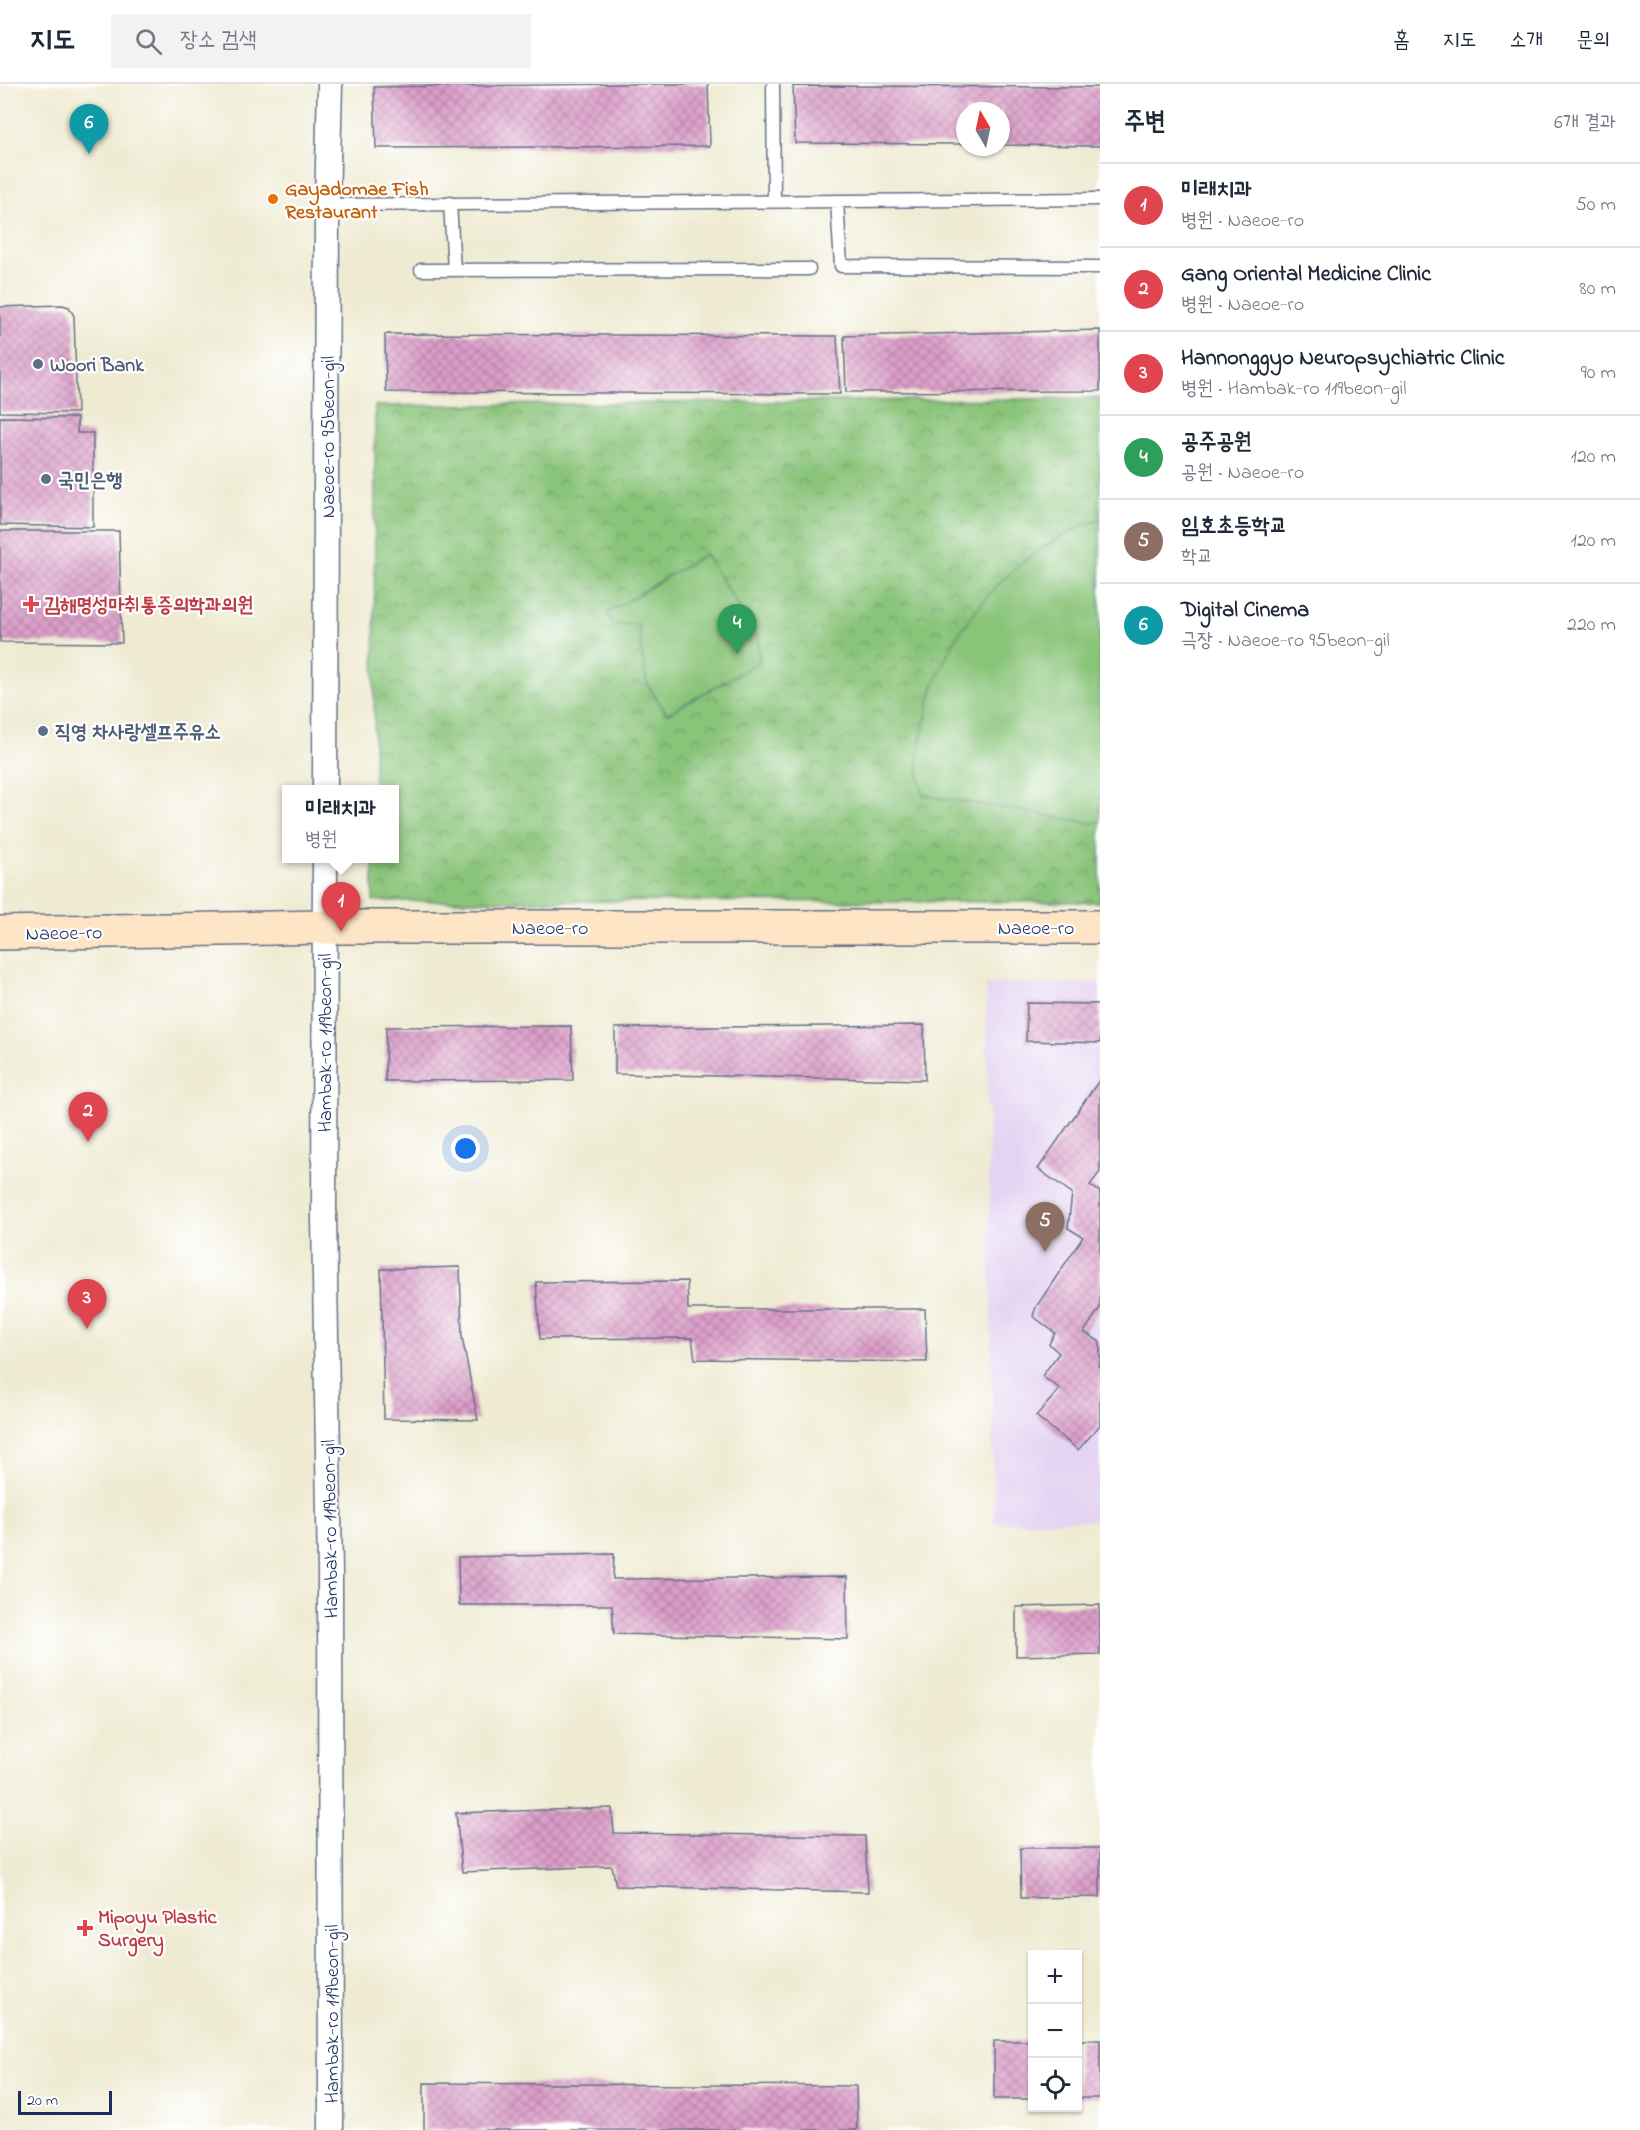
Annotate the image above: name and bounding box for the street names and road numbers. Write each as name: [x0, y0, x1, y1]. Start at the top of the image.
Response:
street label: Naeoe-ro 95beon-gil: [315, 356, 345, 518]
street label: Naeoe-ro: [512, 915, 588, 944]
street label: Naeoe-ro: [998, 915, 1074, 944]
street label: Naeoe-ro: [25, 919, 103, 950]
street label: Hambak-ro 119beon-gil: [312, 953, 342, 1133]
street label: Hambak-ro 119beon-gil: [315, 1439, 349, 1619]
street label: Hambak-ro 119beon-gil: [319, 1924, 349, 2104]

